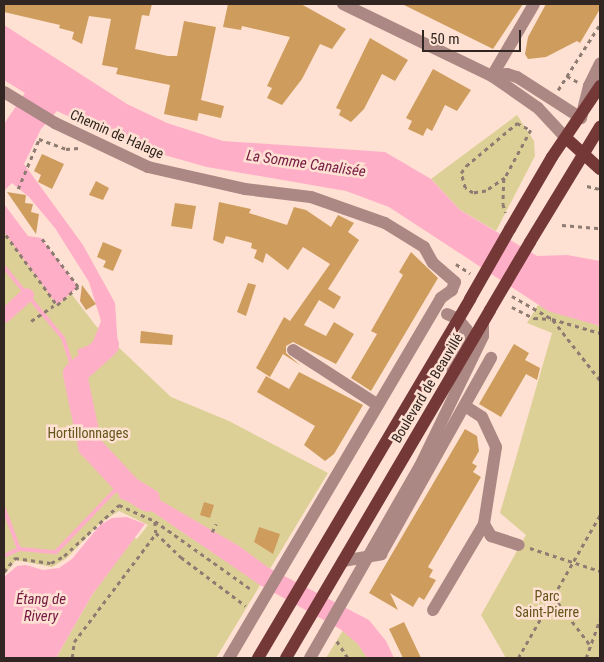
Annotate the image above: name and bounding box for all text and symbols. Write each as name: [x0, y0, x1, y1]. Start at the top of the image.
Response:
scale bar: [424, 20, 523, 52]
text: 50 m: [430, 30, 460, 48]
street label: Chemin de Halage: [68, 106, 166, 162]
water label: La Somme Canalisée: [245, 147, 367, 181]
street label: Boulevard de Beauvillé: [388, 330, 466, 446]
park label: Hortillonnages: [47, 425, 129, 441]
park label: Parc Saint-Pierre: [515, 588, 579, 620]
water label: Étang de Rivery: [16, 590, 66, 625]

